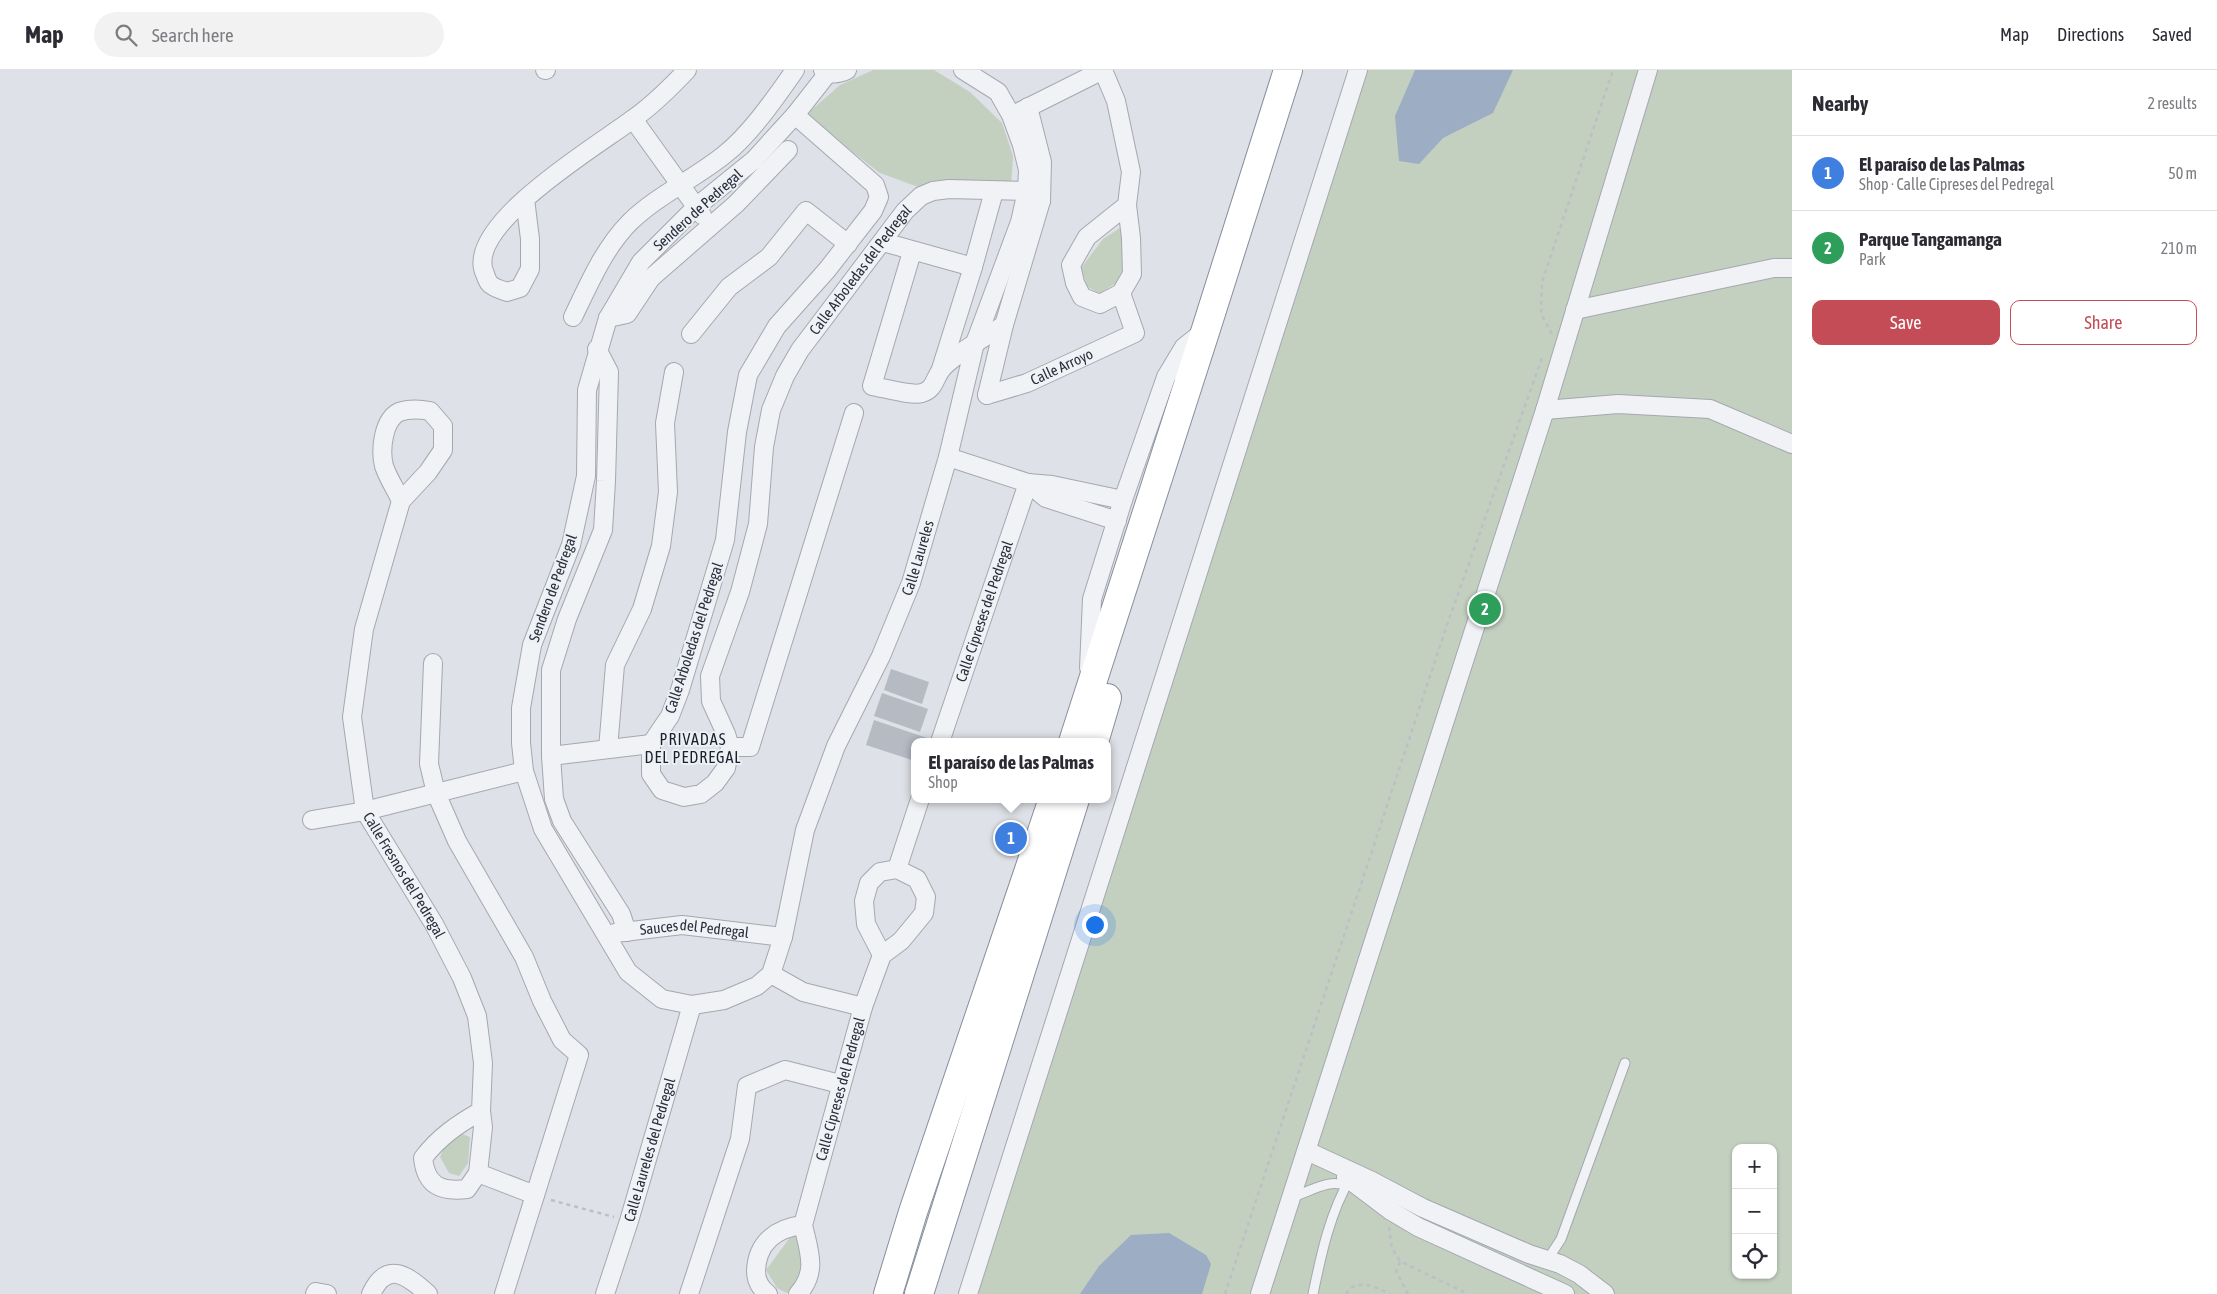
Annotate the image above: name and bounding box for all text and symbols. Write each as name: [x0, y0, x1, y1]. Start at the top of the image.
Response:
search box: [94, 12, 444, 57]
text: Map: [25, 21, 64, 48]
icon: search: [112, 21, 140, 49]
text: Search here: [152, 24, 234, 46]
text: Map: [2000, 24, 2029, 45]
text: Directions: [2057, 24, 2124, 45]
text: Saved: [2152, 24, 2192, 45]
text: Nearby: [1812, 91, 1868, 115]
text: 2 results: [2147, 94, 2197, 112]
text: El paraíso de las Palmas: [1859, 153, 2025, 175]
text: 1: [1824, 164, 1832, 182]
text: 50 m: [2168, 164, 2197, 182]
street label: Sendero de Pedregal: [650, 165, 745, 254]
text: Shop · Calle Cipreses del Pedregal: [1859, 175, 2054, 193]
street label: Calle Arboledas del Pedregal: [806, 201, 914, 338]
text: Parque Tangamanga: [1859, 228, 2002, 250]
text: 2: [1824, 239, 1832, 257]
text: 210 m: [2161, 239, 2197, 257]
text: Park: [1859, 250, 1886, 268]
button: Save: [1812, 300, 2000, 345]
button: Share: [2010, 300, 2197, 345]
street label: Calle Arroyo: [1028, 345, 1095, 388]
street label: Calle Laureles: [898, 518, 937, 598]
street label: Sendero de Pedregal: [525, 532, 580, 644]
street label: Calle Cipreses del Pedregal: [952, 538, 1016, 684]
street label: Calle Arboledas del Pedregal: [661, 560, 726, 715]
pin: 2: [1469, 590, 1501, 628]
district label: PRIVADAS DEL PEDREGAL: [644, 730, 742, 766]
popup: [911, 738, 1111, 803]
text: El paraíso de las Palmas: [928, 751, 1094, 773]
text: Shop: [928, 773, 958, 791]
street label: Calle Fresnos del Pedregal: [360, 809, 449, 941]
pin: 1: [995, 819, 1027, 857]
your location: [1082, 912, 1108, 938]
street label: Sauces del Pedregal: [639, 916, 750, 941]
street label: Calle Cipreses del Pedregal: [812, 1015, 868, 1162]
street label: Calle Laureles del Pedregal: [620, 1076, 678, 1224]
map controls: [1732, 1144, 1777, 1279]
button: +: [1732, 1144, 1777, 1189]
button: −: [1732, 1189, 1777, 1234]
button: locate: [1732, 1234, 1777, 1279]

